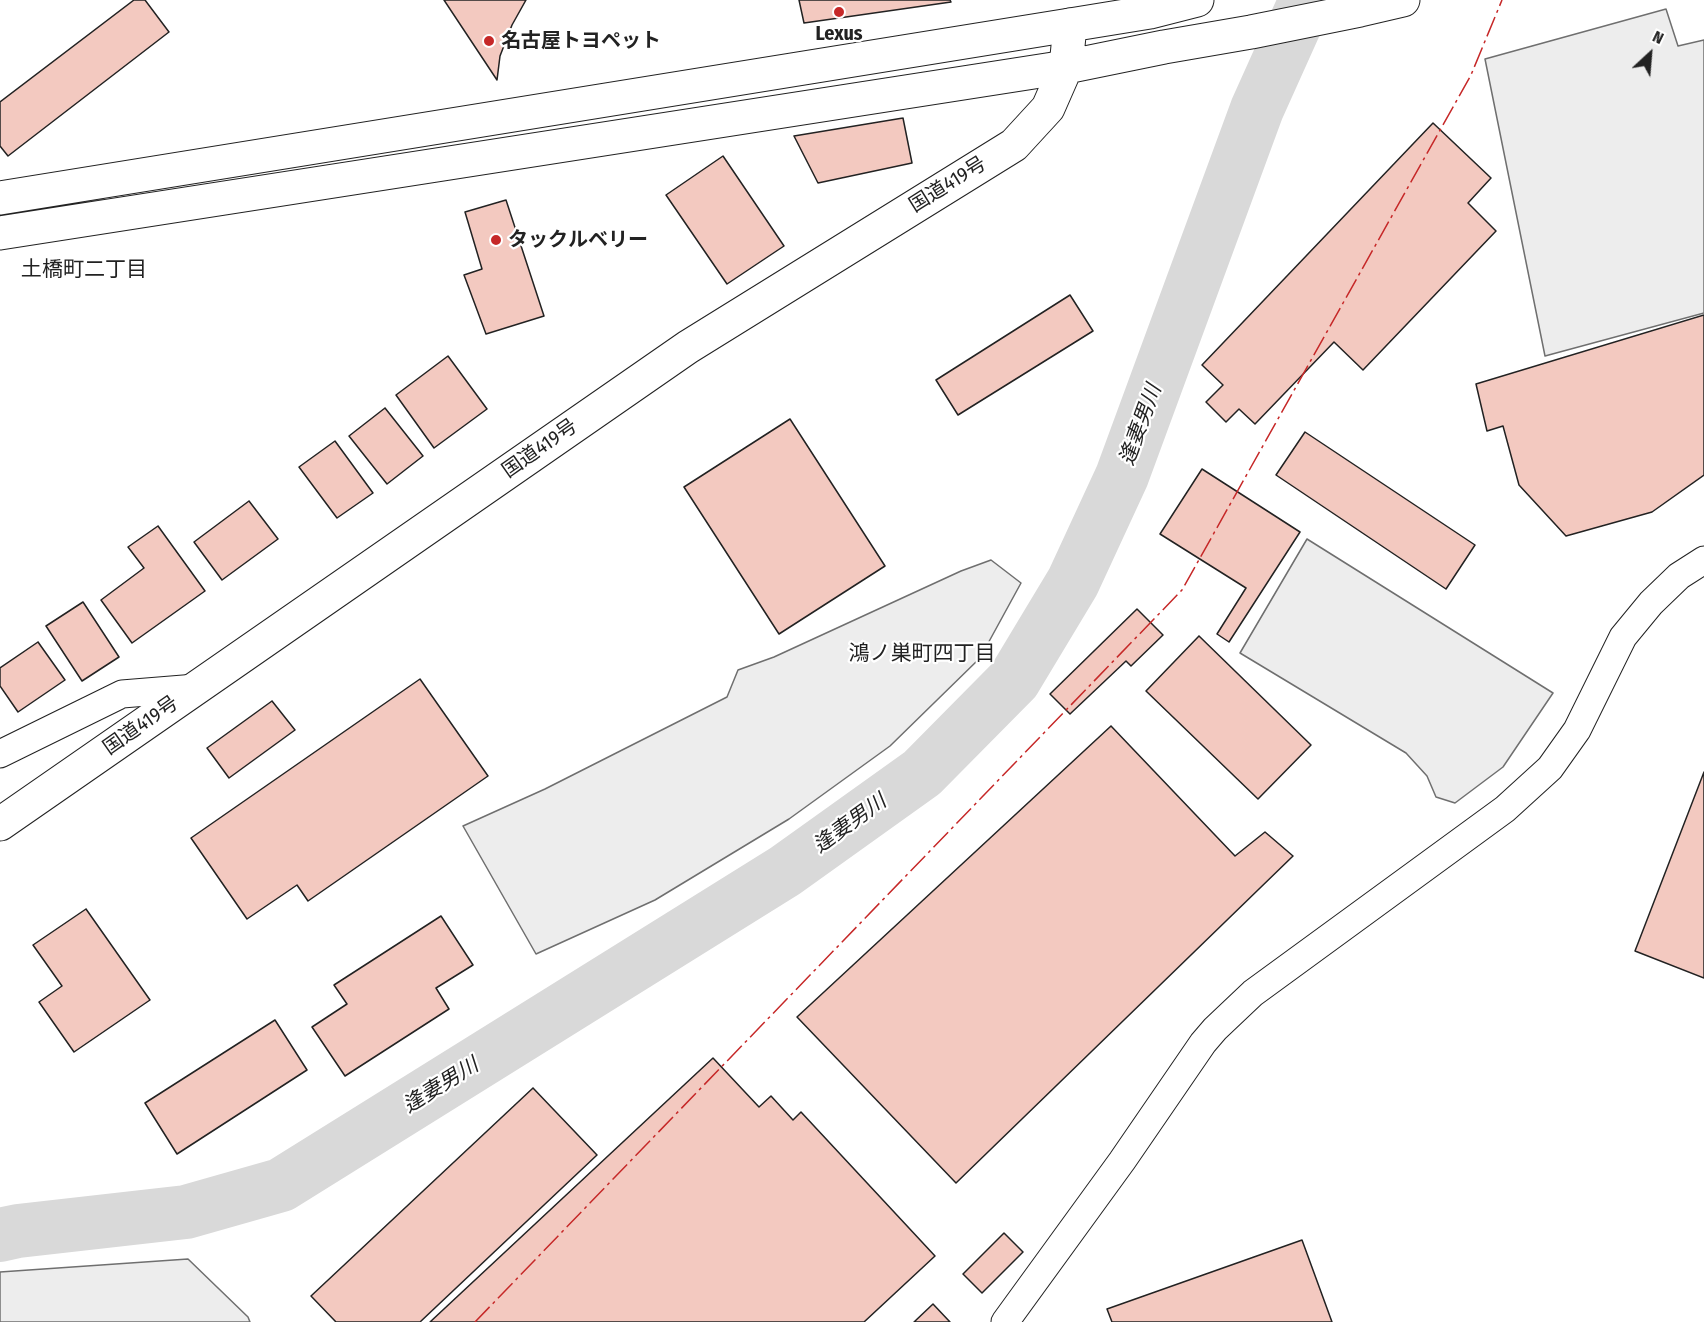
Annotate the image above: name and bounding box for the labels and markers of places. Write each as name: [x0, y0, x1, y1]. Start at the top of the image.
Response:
marker: Lexus: [832, 5, 846, 19]
place label: Lexus: [815, 22, 863, 46]
place label: 名古屋トヨペット: [501, 29, 661, 53]
marker: 名古屋トヨペット: [482, 34, 496, 48]
place label: タックルベリー: [508, 228, 648, 252]
marker: タックルベリー: [489, 233, 503, 247]

